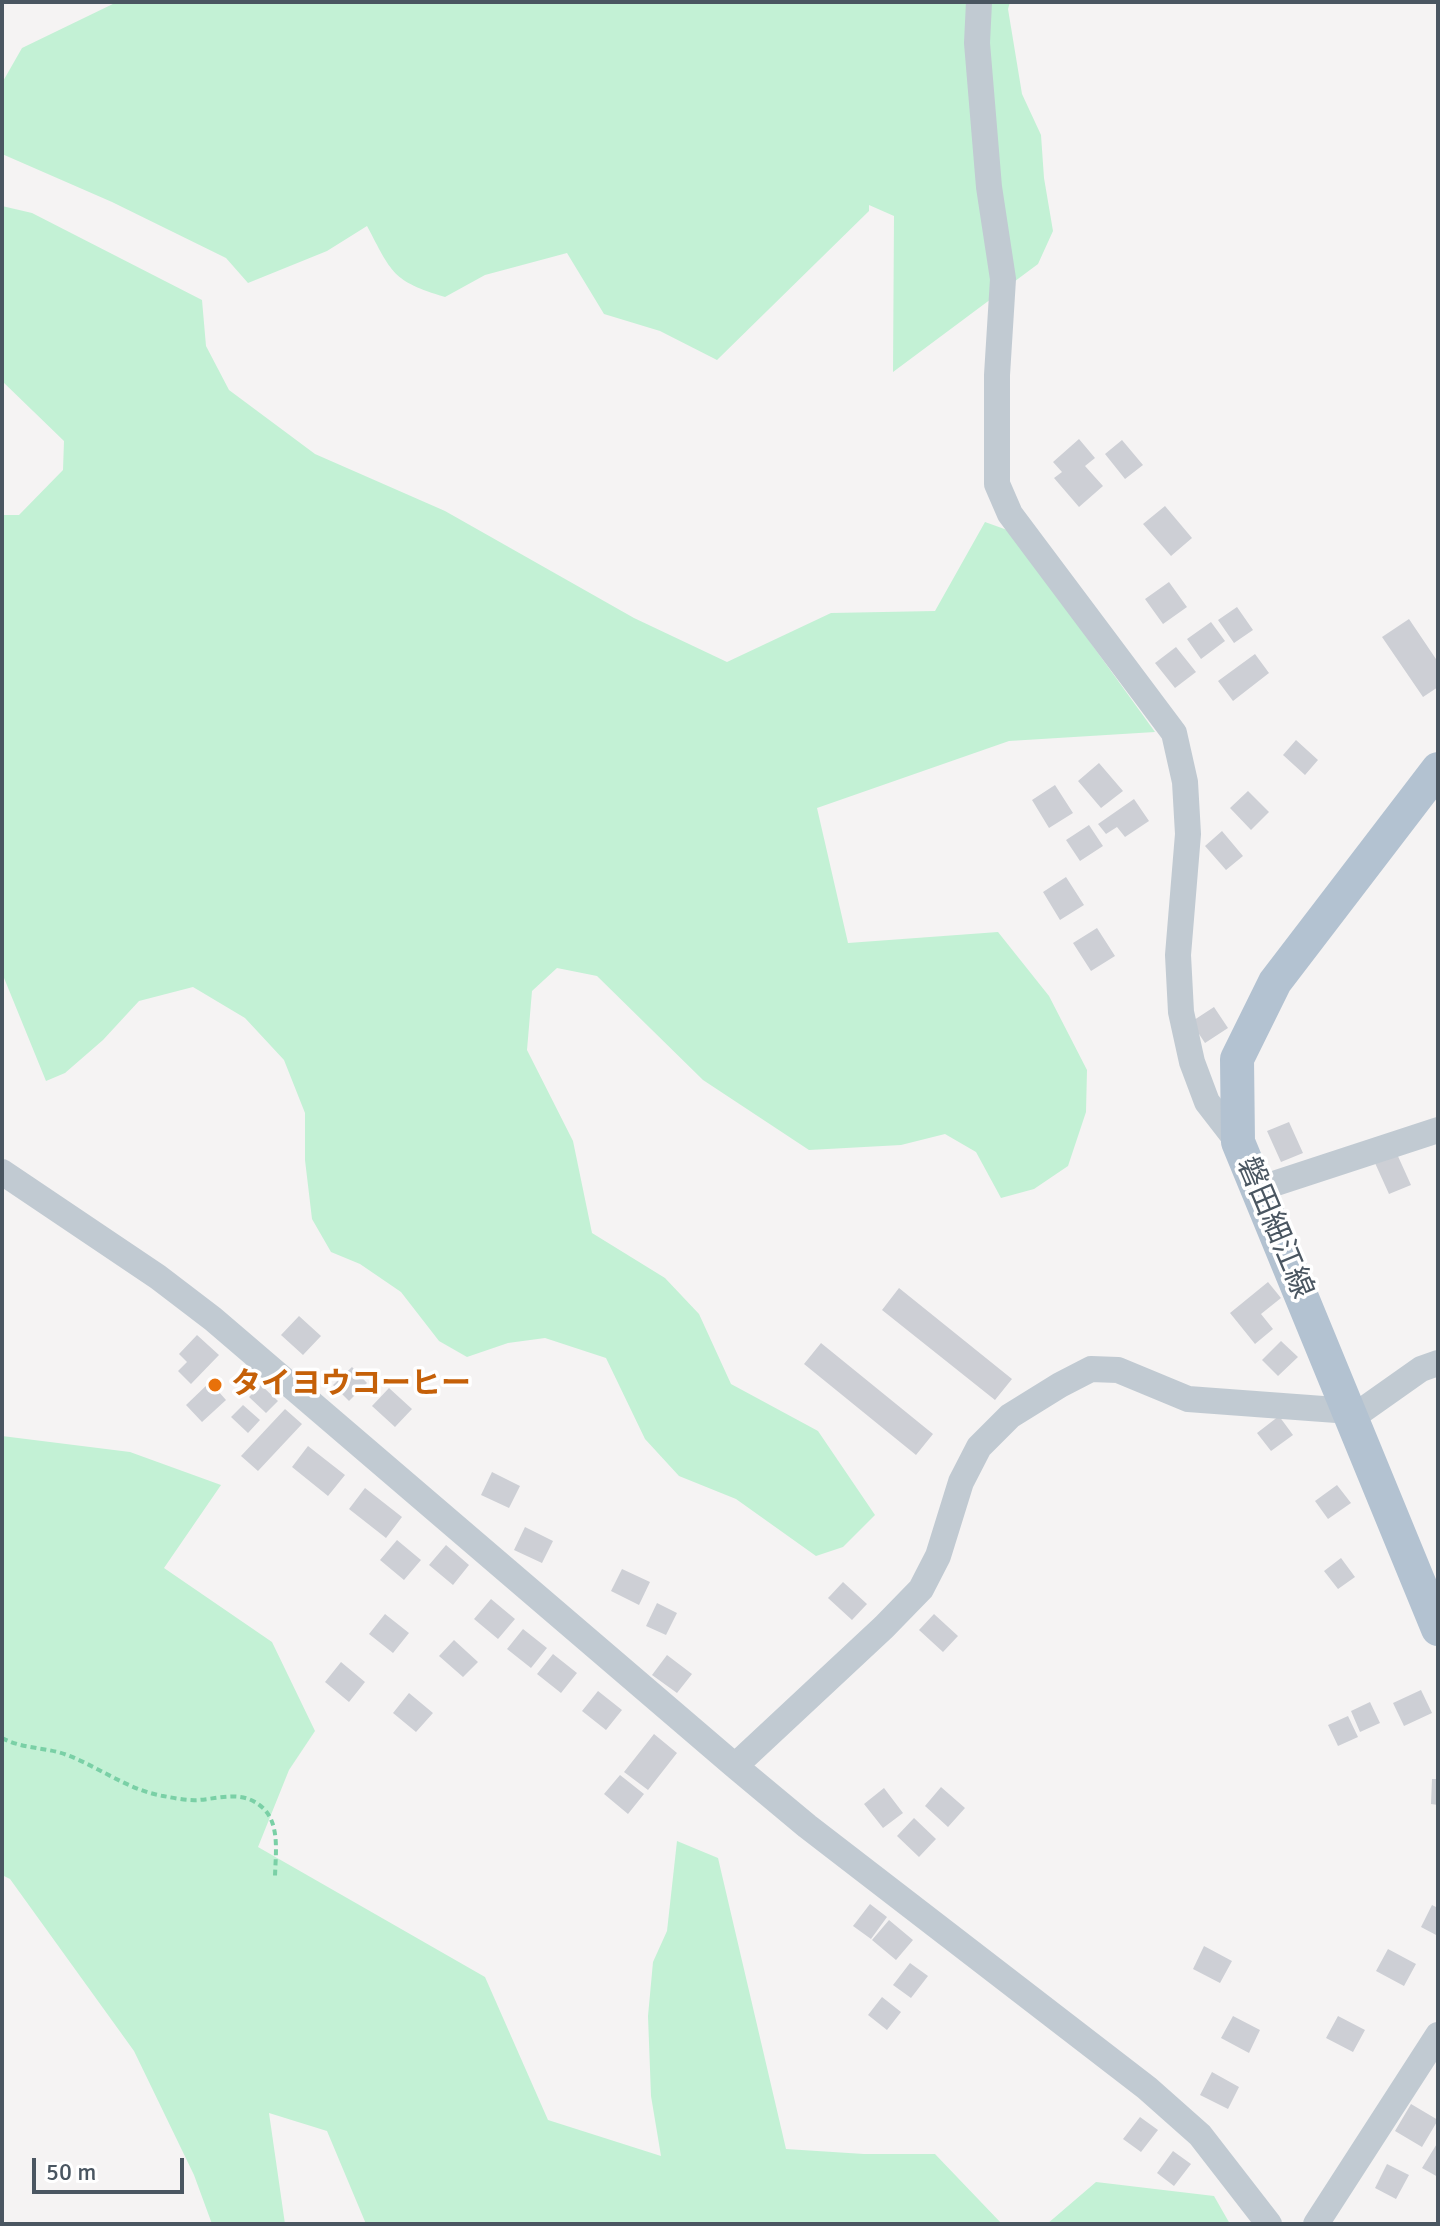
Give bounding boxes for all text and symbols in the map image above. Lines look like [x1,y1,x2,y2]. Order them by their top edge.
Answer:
street label: 磐田細江線 [1228,1152,1320,1304]
place label: タイヨウコーヒー [231,1367,471,1403]
marker: タイヨウコーヒー [206,1376,224,1394]
scale bar [36,2142,188,2192]
text: 50 m [46,2157,96,2187]

